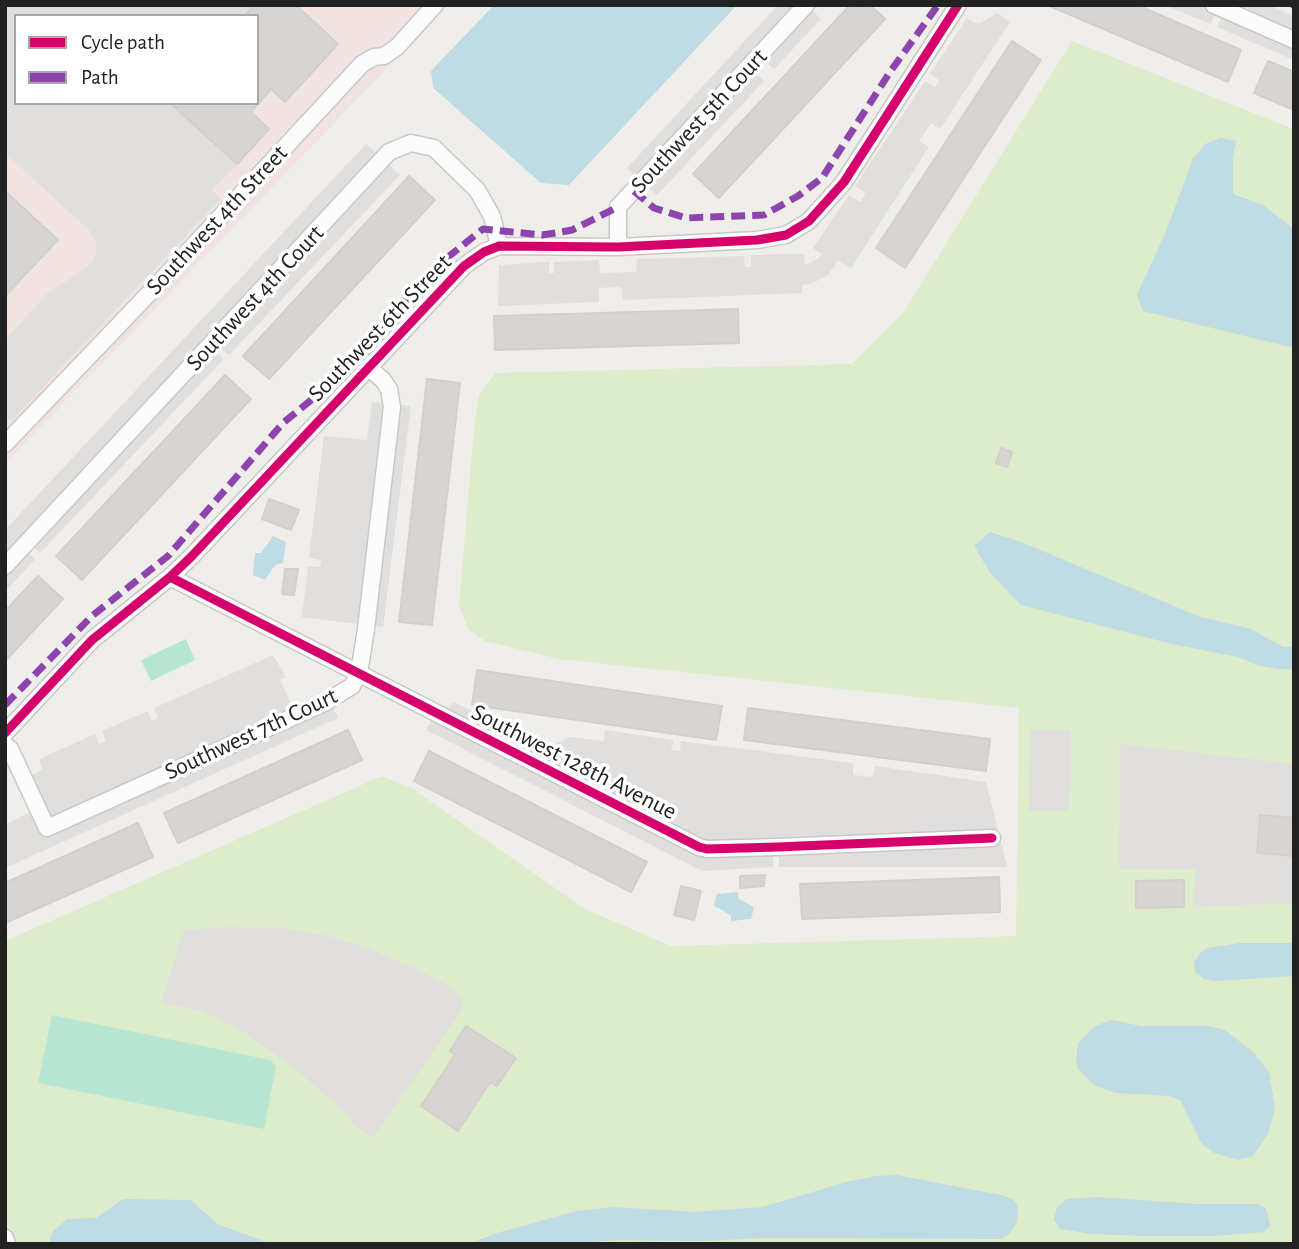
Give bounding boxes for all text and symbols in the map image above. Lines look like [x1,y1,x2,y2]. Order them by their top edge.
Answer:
legend [14,14,259,105]
text: Cycle path [81,32,165,53]
street label: Southwest 5th Court [625,43,773,199]
text: Path [81,67,119,88]
street label: Southwest 4th Street [140,139,294,301]
street label: Southwest 4th Court [180,219,330,377]
street label: Southwest 6th Street [302,248,458,408]
street label: Southwest 7th Court [160,681,342,787]
street label: Southwest 128th Avenue [467,698,681,826]

